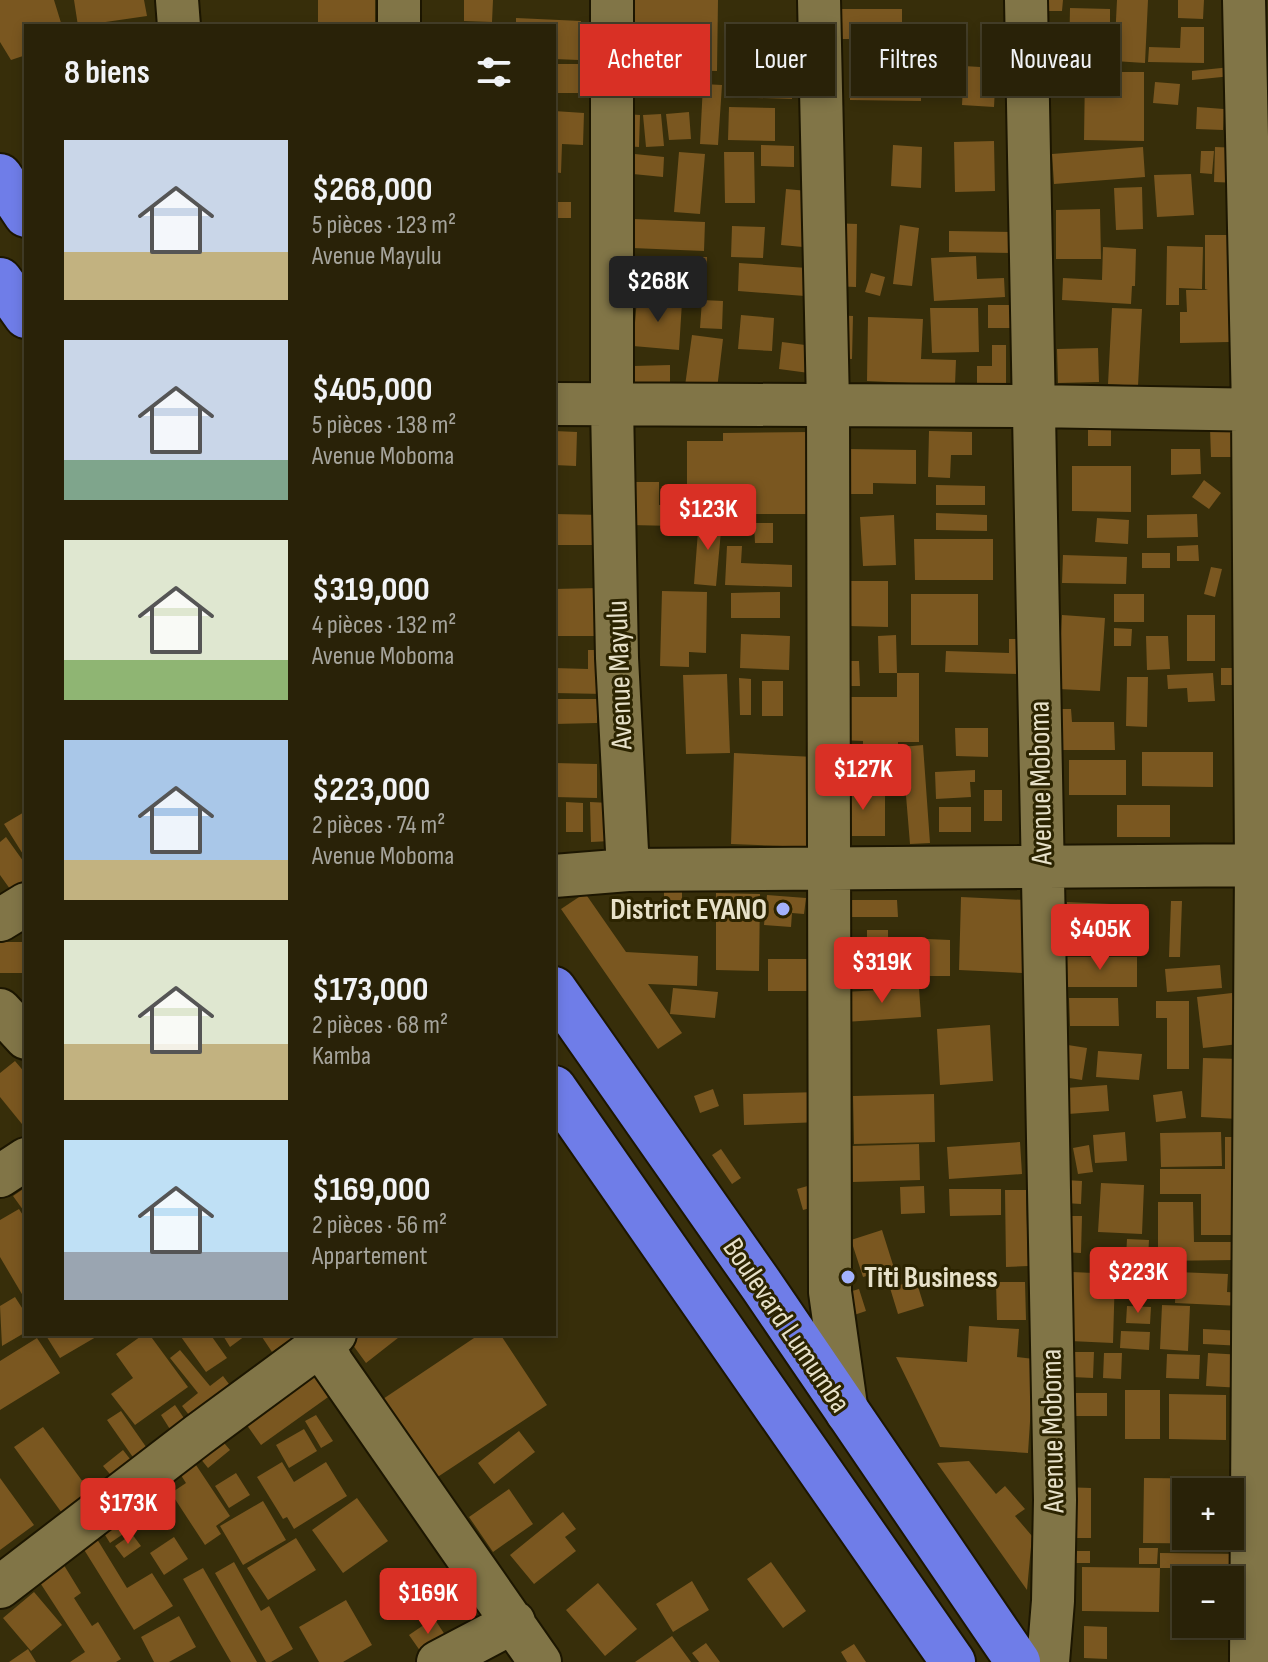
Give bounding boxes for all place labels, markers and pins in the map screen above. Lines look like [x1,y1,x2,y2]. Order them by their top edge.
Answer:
pin: $268K [602,256,714,324]
pin: $123K [652,484,764,552]
pin: $127K [807,744,919,812]
place label: District EYANO [610,892,767,928]
marker: District EYANO [774,900,792,918]
pin: $405K [1044,904,1156,972]
pin: $319K [826,937,938,1005]
pin: $223K [1082,1247,1194,1315]
place label: Titi Business [864,1260,998,1296]
marker: Titi Business [839,1268,857,1286]
pin: $173K [72,1478,184,1546]
pin: $169K [372,1568,484,1636]

